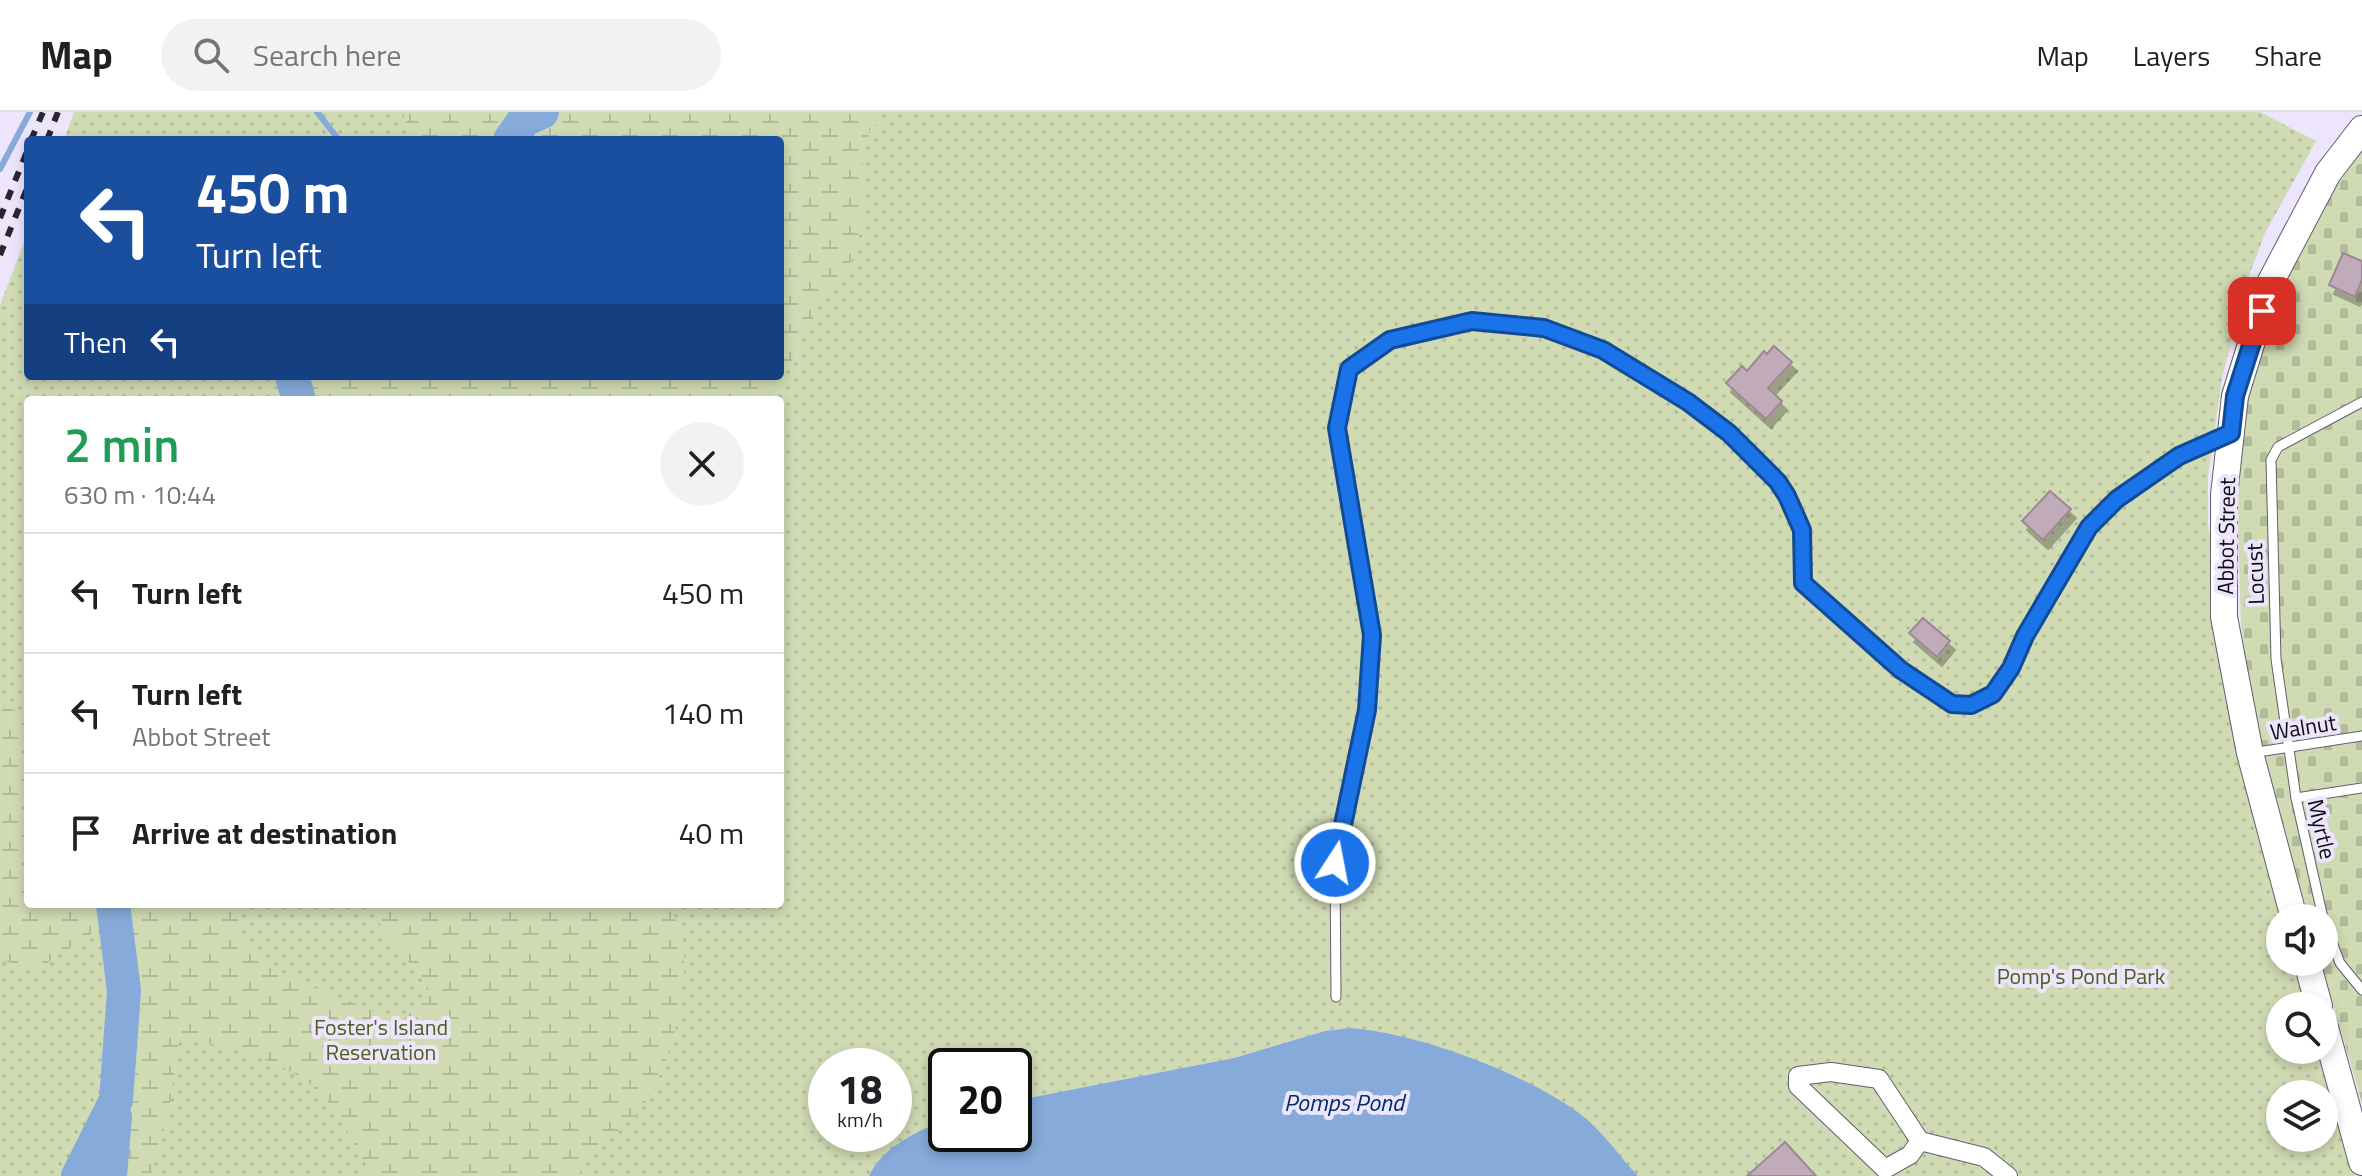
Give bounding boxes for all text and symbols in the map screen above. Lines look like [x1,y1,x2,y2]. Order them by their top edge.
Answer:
search box [161,19,721,91]
text: Map [40,26,113,84]
text: Search here [253,32,402,78]
icon: search [189,33,233,77]
text: Map [2036,34,2089,77]
text: Layers [2133,34,2210,77]
text: Share [2254,34,2322,77]
text: 450 m [196,150,349,235]
icon: left [64,168,168,272]
text: Turn left [196,227,322,282]
pin [2228,277,2296,345]
icon: arrive [2240,289,2284,333]
text: Then [64,319,127,365]
icon: left [143,320,187,364]
text: 2 min [64,408,179,481]
button: close [660,422,744,506]
text: 630 m · 10:44 [64,475,216,514]
street label: Abbot Street [2208,477,2244,595]
street label: Locust [2237,543,2273,605]
text: Turn left [132,570,242,616]
text: 450 m [662,570,744,616]
icon: left [64,571,108,615]
text: Turn left [132,671,242,717]
text: 140 m [662,690,744,736]
icon: left [64,691,108,735]
street label: Walnut [2268,705,2339,749]
text: Abbot Street [132,717,270,756]
street label: Myrtle [2299,796,2345,862]
text: Arrive at destination [132,810,397,856]
text: 40 m [679,810,744,856]
icon: arrive [64,811,108,855]
position arrow [1293,821,1377,905]
map controls [2266,904,2338,1152]
button: sound [2266,904,2338,976]
park label: Pomp's Pond Park [1997,959,2166,993]
button: search [2266,992,2338,1064]
park label: Foster's Island Reservation [314,1010,448,1069]
speed limit sign: 20 [928,1048,1032,1152]
text: 18 [838,1059,882,1120]
button: layers [2266,1080,2338,1152]
water label: Pomps Pond [1284,1084,1407,1120]
text: km/h [837,1104,883,1135]

